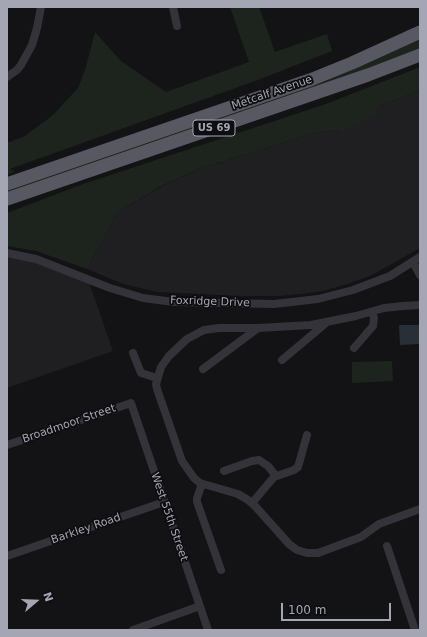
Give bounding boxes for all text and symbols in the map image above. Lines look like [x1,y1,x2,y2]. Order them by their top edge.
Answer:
street label: Metcalf Avenue [230,73,314,113]
road number: US 69 [193,120,235,136]
street label: Foxridge Drive [170,294,250,310]
street label: Broadmoor Street [21,402,117,446]
street label: West 55th Street [148,471,190,563]
street label: Barkley Road [50,511,122,547]
north arrow [16,581,56,621]
text: N [40,590,55,603]
scale bar [283,595,393,621]
text: 100 m [288,603,326,617]

